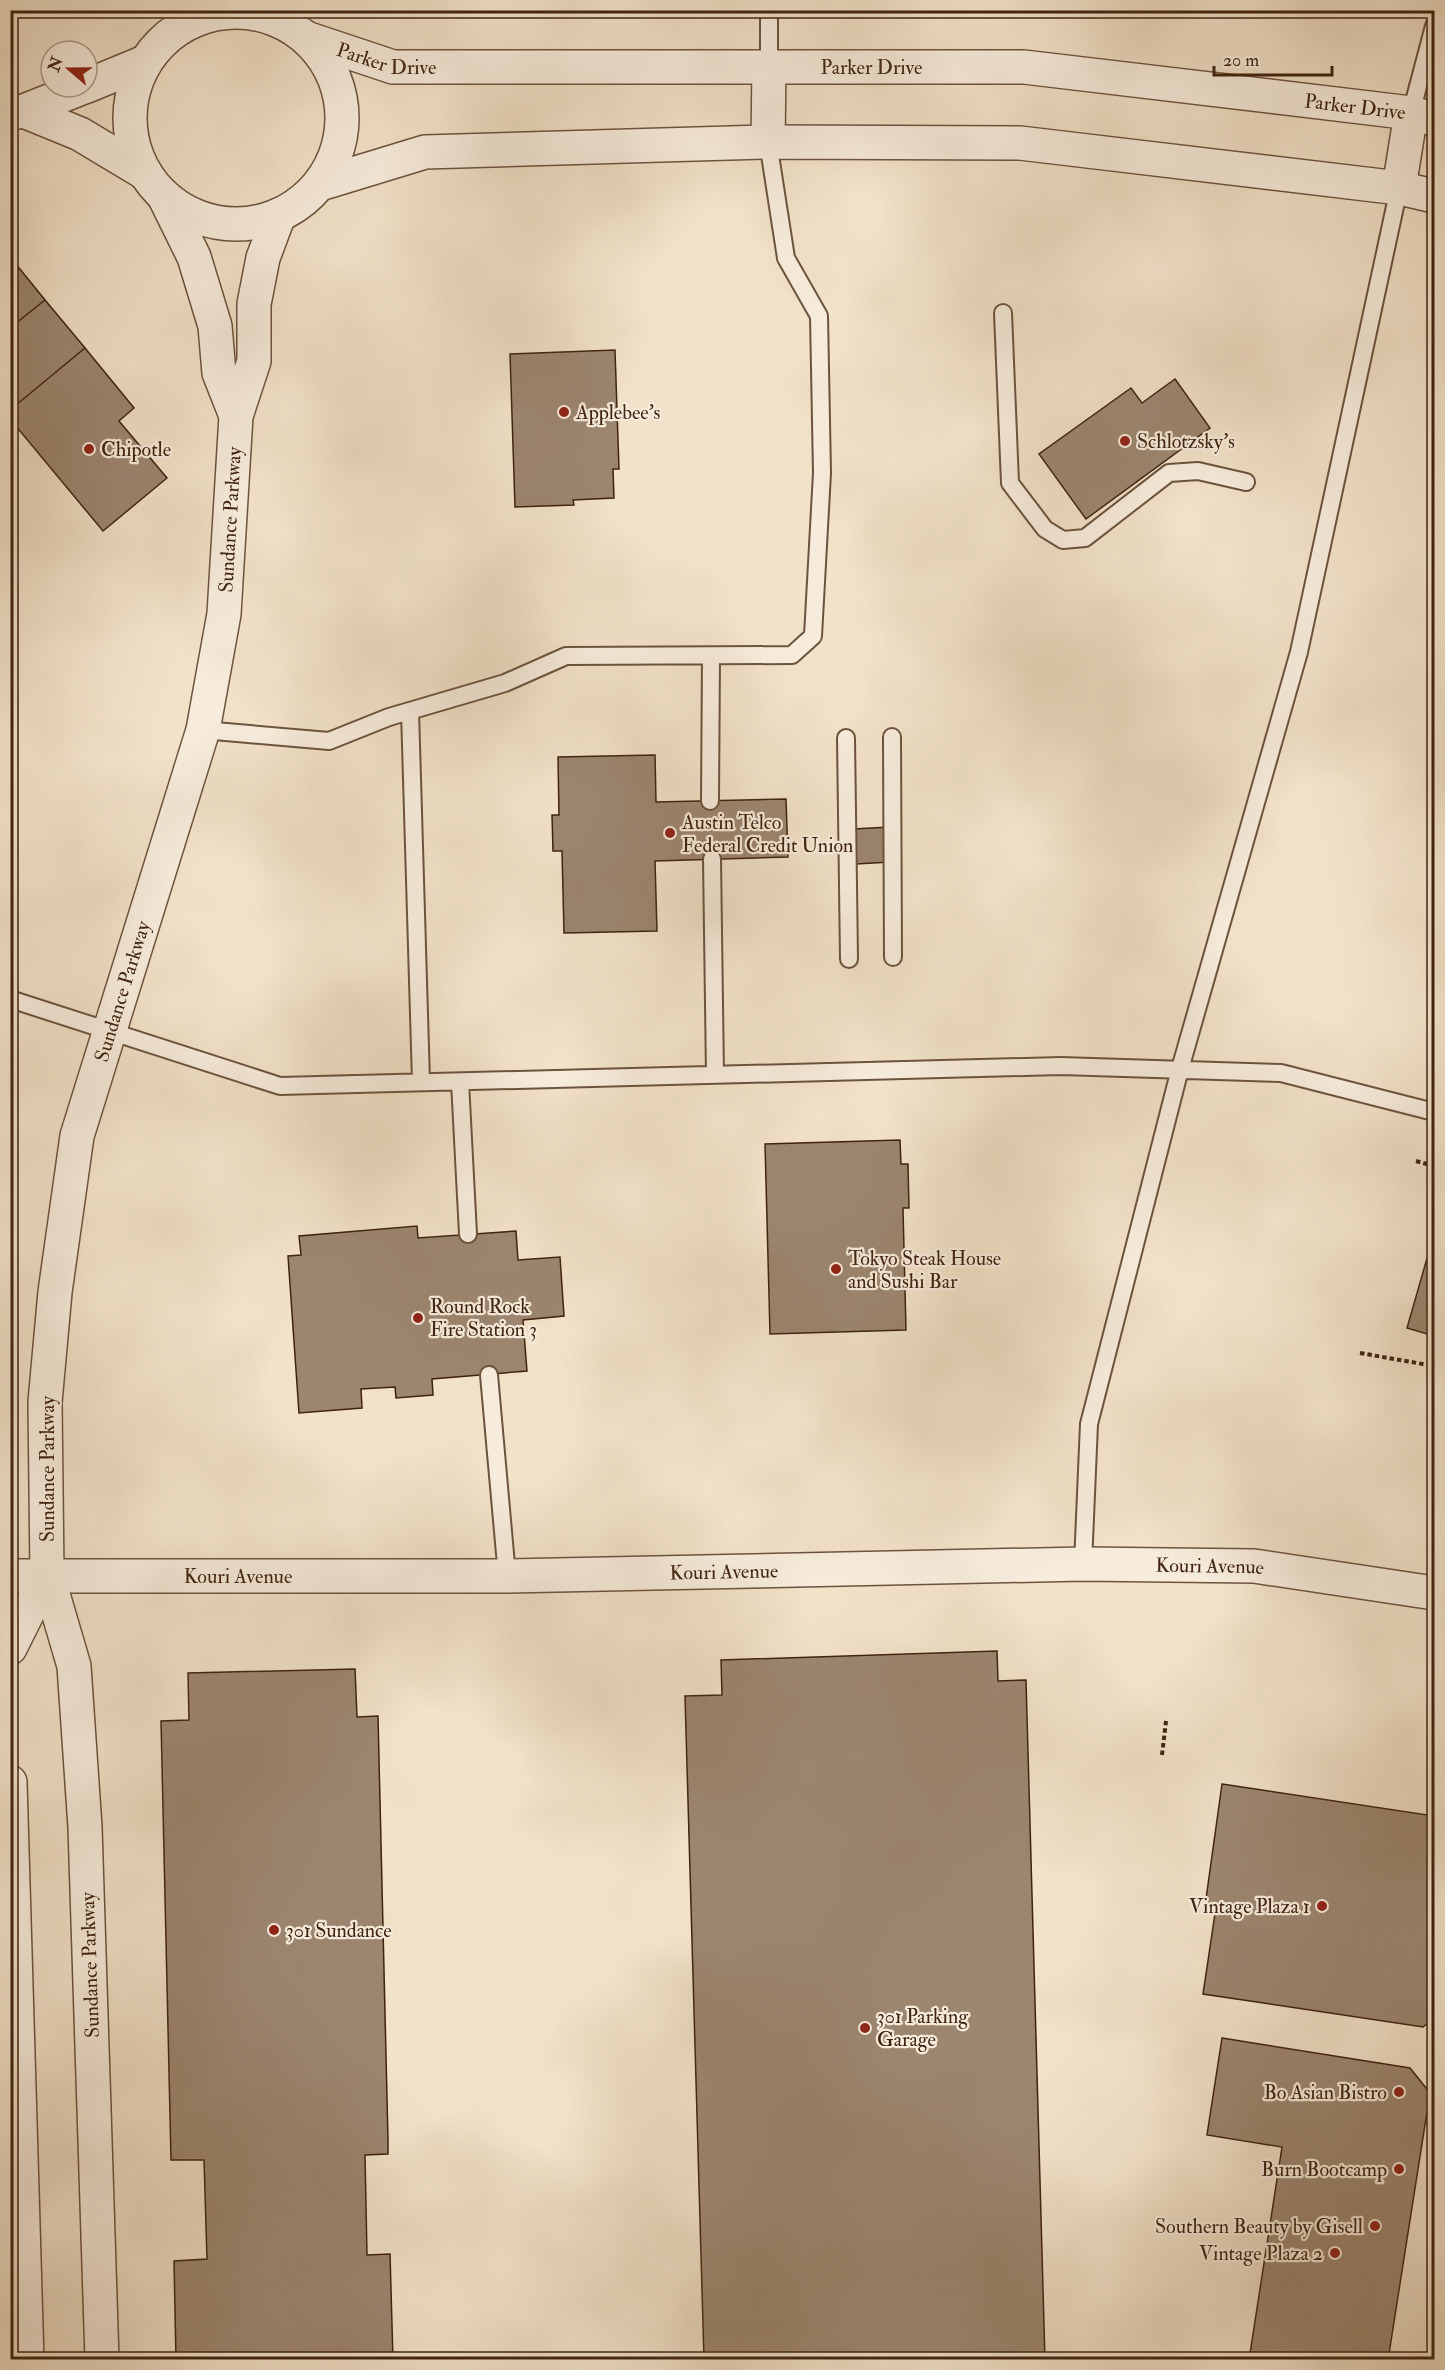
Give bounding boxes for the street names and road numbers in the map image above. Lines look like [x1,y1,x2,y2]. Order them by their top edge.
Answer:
street label: Parker Drive [334,37,436,80]
street label: Parker Drive [820,55,922,80]
street label: Parker Drive [1303,88,1407,125]
street label: Sundance Parkway [213,445,247,593]
street label: Sundance Parkway [88,917,156,1065]
street label: Sundance Parkway [35,1395,60,1542]
street label: Kouri Avenue [1155,1552,1266,1580]
street label: Kouri Avenue [669,1558,778,1585]
street label: Kouri Avenue [184,1564,292,1589]
street label: Sundance Parkway [75,1890,105,2038]

